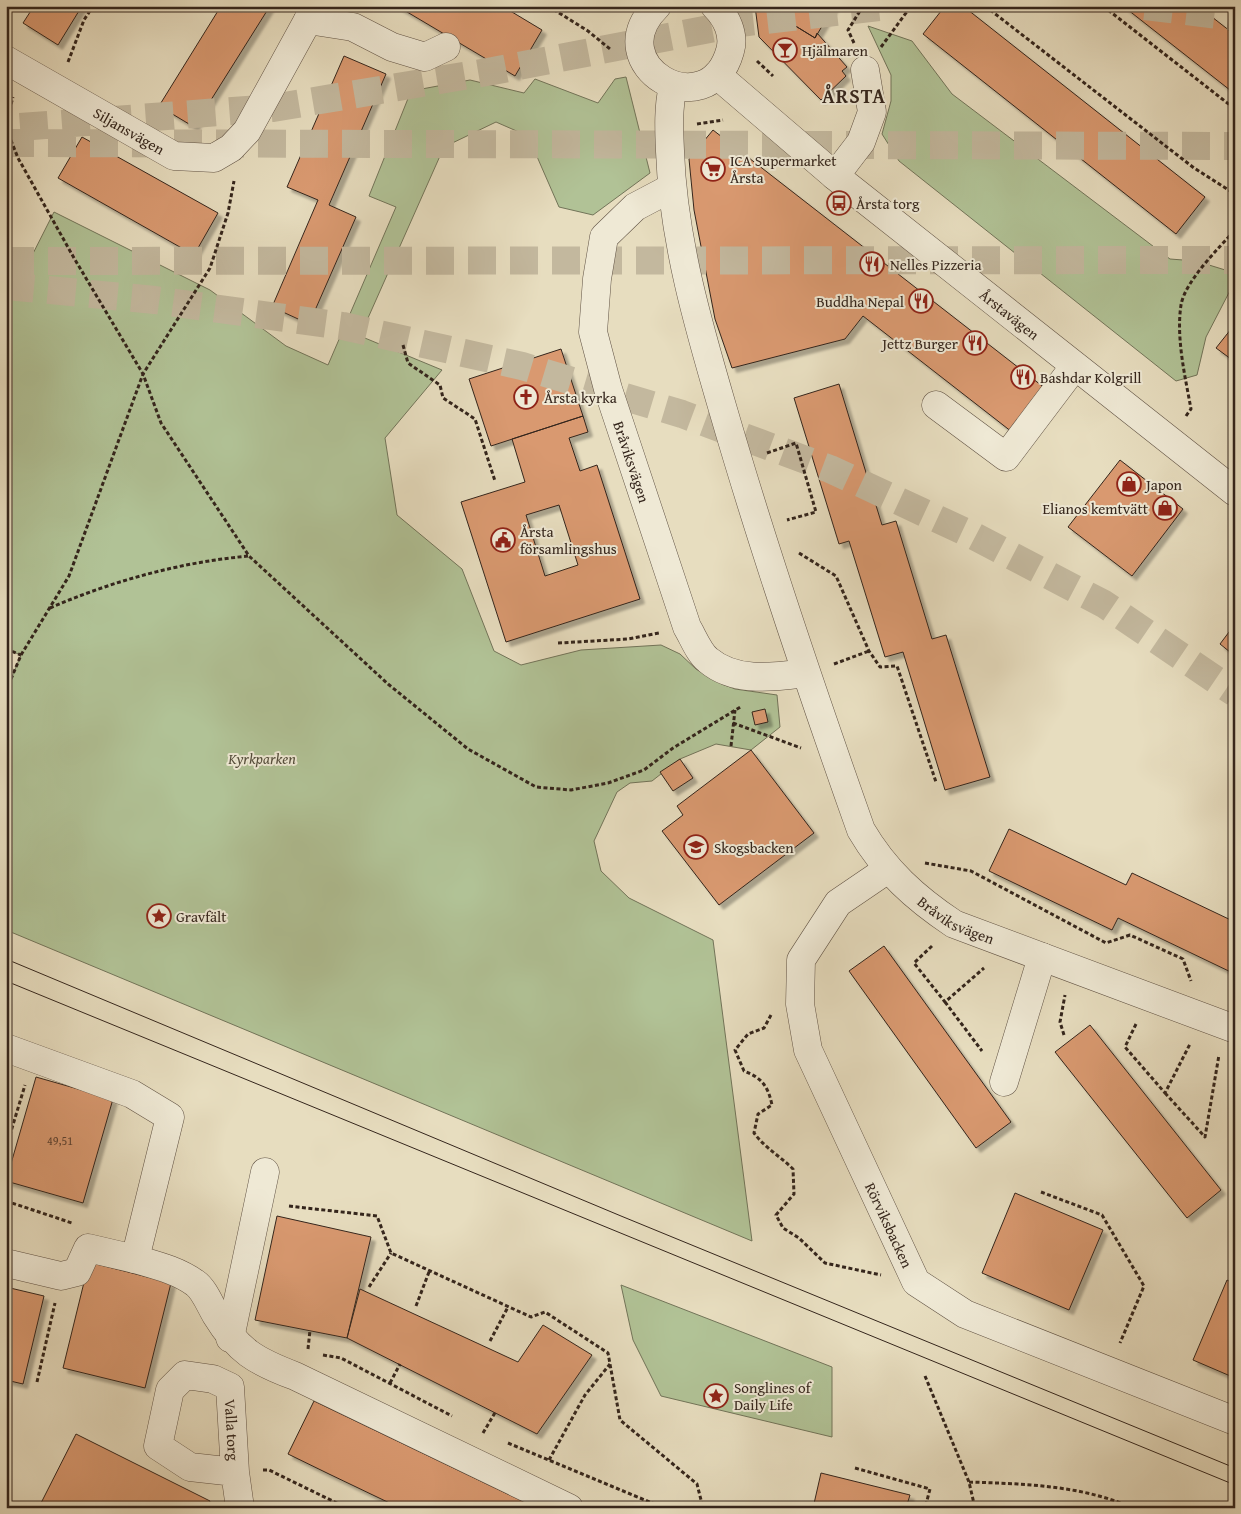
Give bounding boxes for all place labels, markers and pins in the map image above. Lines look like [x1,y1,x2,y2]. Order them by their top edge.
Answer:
bar icon: Hjälmaren [772,37,798,63]
place label: Hjälmaren [802,40,869,61]
place label: ICA Supermarket Årsta [730,150,837,188]
supermarket icon: ICA Supermarket Årsta [700,156,726,182]
bus stop icon: Årsta torg [826,190,852,216]
place label: Årsta torg [856,193,920,214]
restaurant icon: Nelles Pizzeria [859,251,885,277]
place label: Nelles Pizzeria [890,254,982,275]
restaurant icon: Buddha Nepal [908,288,934,314]
place label: Buddha Nepal [816,291,904,312]
restaurant icon: Jettz Burger [962,330,988,356]
place label: Jettz Burger [880,333,958,354]
restaurant icon: Bashdar Kolgrill [1010,364,1036,390]
place label: Bashdar Kolgrill [1040,367,1142,388]
church icon: Årsta kyrka [513,384,539,410]
place label: Årsta kyrka [544,387,617,408]
shop icon: Japon [1116,471,1142,497]
place label: Japon [1144,474,1183,495]
shop icon: Elianos kemtvätt [1152,495,1178,521]
place label: Elianos kemtvätt [1043,498,1149,519]
place label: Årsta församlingshus [520,521,617,559]
public building icon: Årsta församlingshus [490,527,516,553]
school or university icon: Skogsbacken [683,834,709,860]
place label: Skogsbacken [714,837,794,858]
place icon: Gravfält [146,903,172,929]
place label: Gravfält [176,906,227,927]
place label: Songlines of Daily Life [734,1377,813,1415]
place icon: Songlines of Daily Life [703,1383,729,1409]

